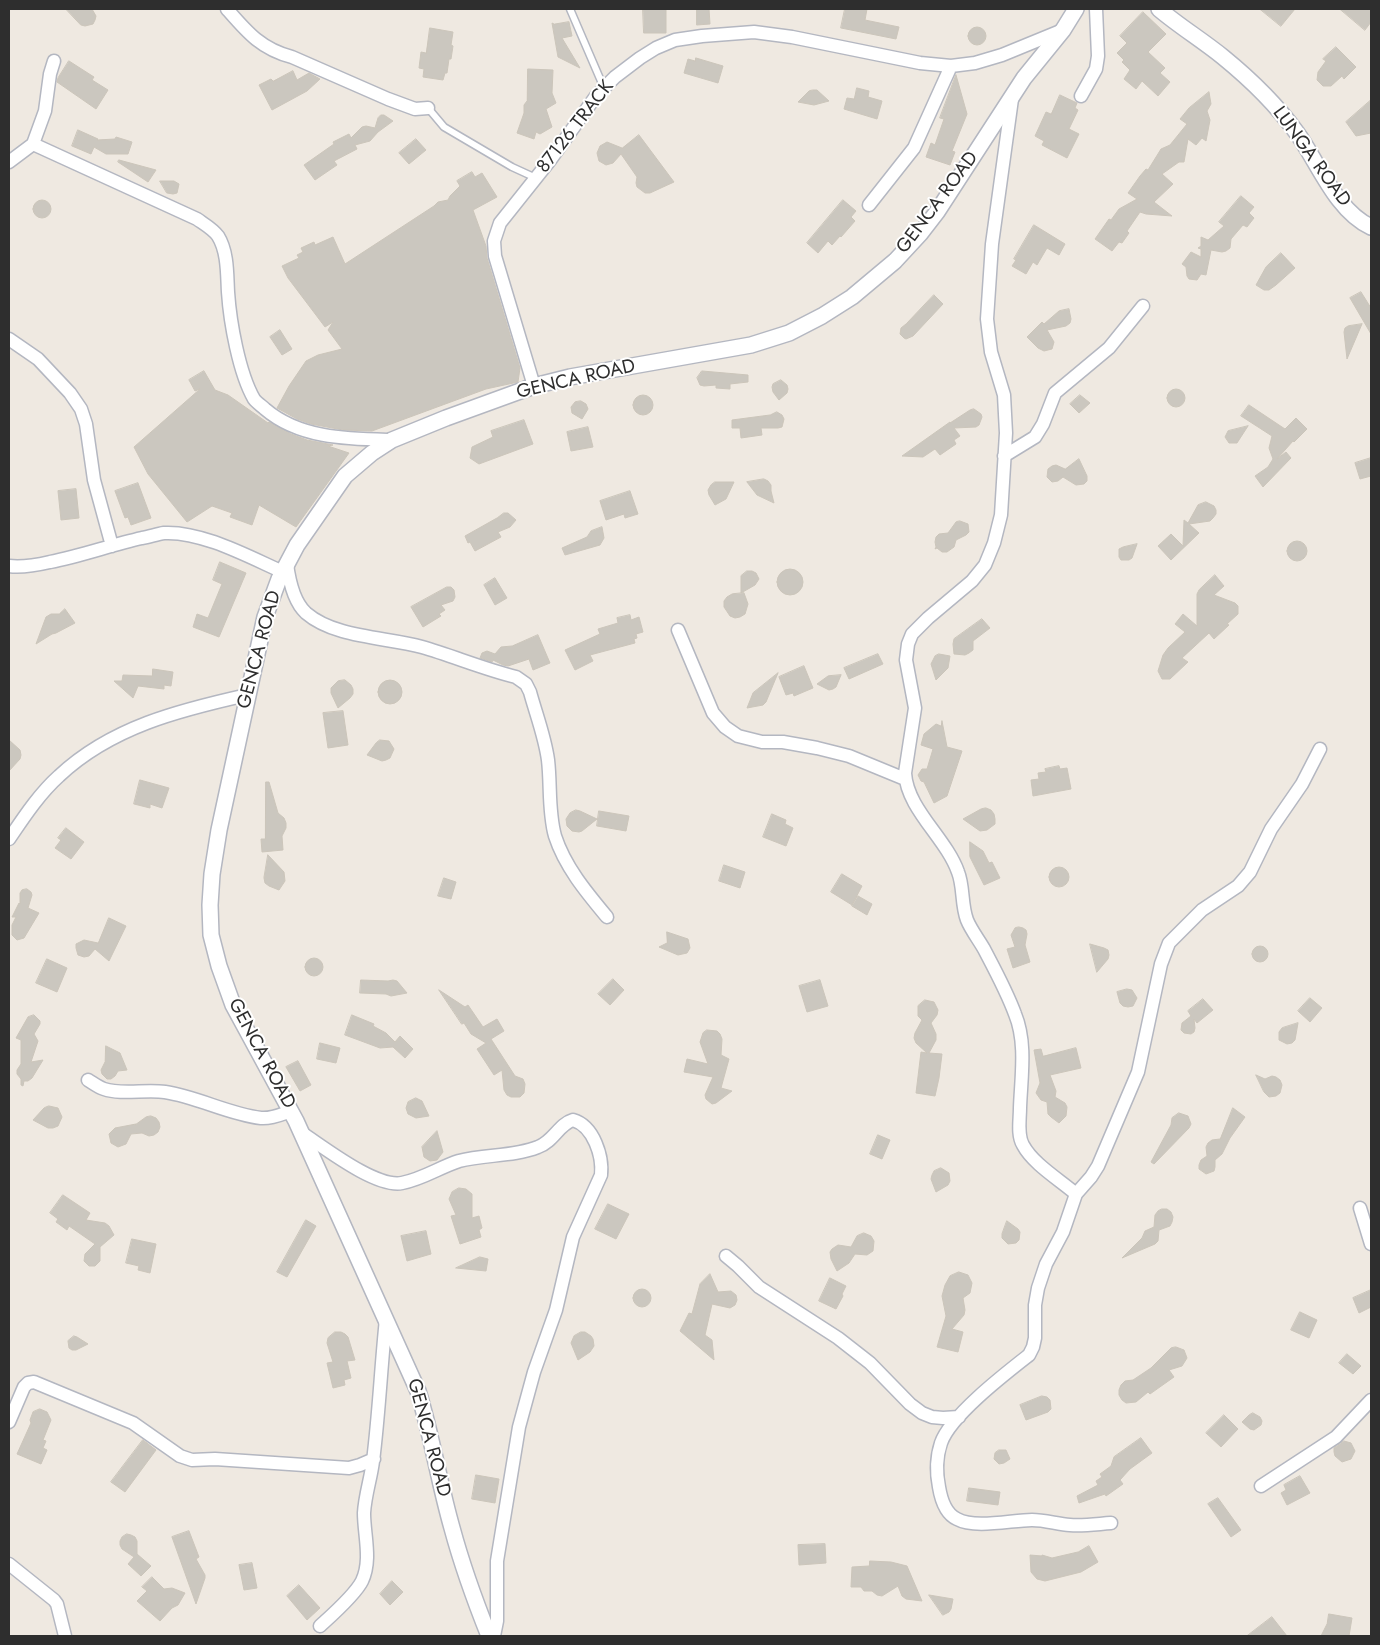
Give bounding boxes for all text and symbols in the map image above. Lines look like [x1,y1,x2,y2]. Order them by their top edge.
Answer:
street label: 87126 TRACK [533,76,619,178]
street label: LUNGA ROAD [1267,103,1355,211]
street label: GENCA ROAD [892,148,984,258]
street label: GENCA ROAD [514,355,638,405]
street label: GENCA ROAD [233,588,287,712]
street label: GENCA ROAD [222,995,300,1113]
street label: GENCA ROAD [401,1376,455,1500]

